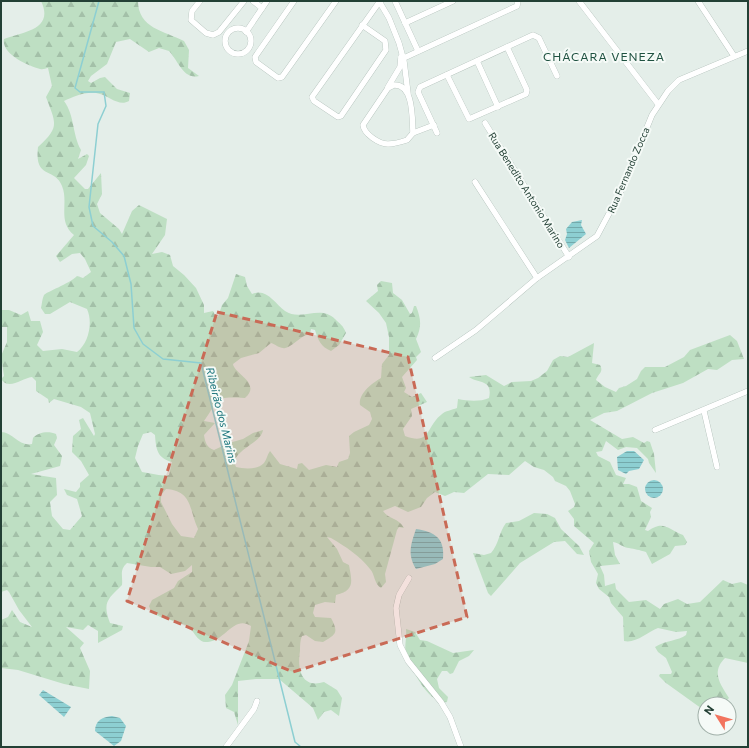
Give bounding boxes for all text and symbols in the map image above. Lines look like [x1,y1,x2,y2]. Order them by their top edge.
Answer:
district label: CHÁCARA VENEZA [543,49,665,63]
street label: Rua Fernando Zocca [604,125,652,215]
street label: Rua Benedito Antonio Marino [486,130,568,250]
water label: Ribeirão dos Marins [204,366,240,464]
north arrow [697,696,737,736]
text: N [701,702,716,717]

